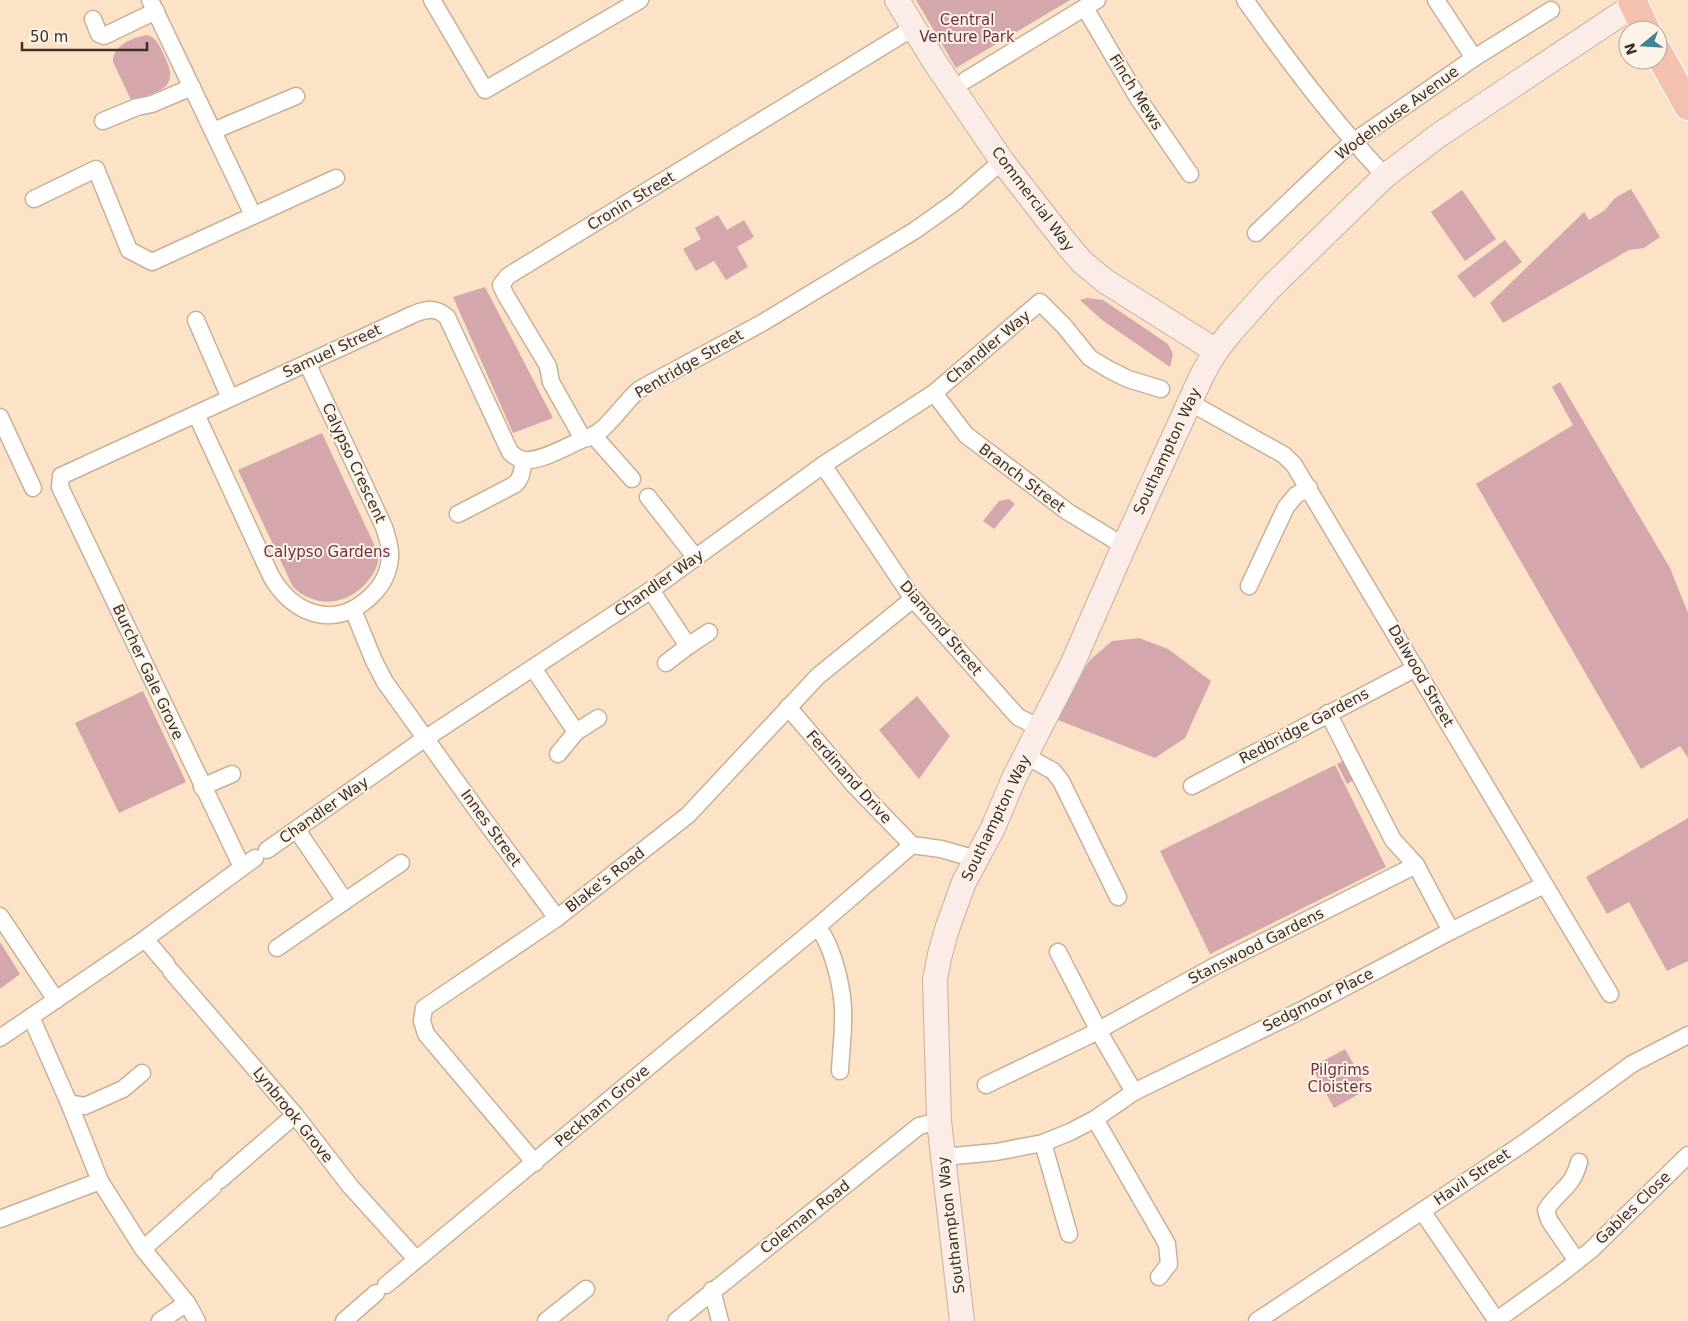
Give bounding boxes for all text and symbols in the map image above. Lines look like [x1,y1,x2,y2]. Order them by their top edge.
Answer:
park label: Central Venture Park [919,11,1015,46]
scale bar [22,20,148,52]
north arrow [1618,20,1668,70]
text: 50 m [30,28,68,46]
text: N [1621,41,1640,57]
street label: Finch Mews [1106,51,1167,133]
street label: Wodehouse Avenue [1332,62,1462,164]
street label: Commercial Way [988,143,1078,255]
street label: Cronin Street [584,168,678,234]
street label: Chandler Way [942,306,1034,387]
street label: Samuel Street [280,320,384,382]
street label: Pentridge Street [632,326,746,402]
street label: Southampton Way [1130,384,1204,517]
street label: Calypso Crescent [318,400,390,526]
street label: Branch Street [975,440,1069,516]
park label: Calypso Gardens [264,543,391,561]
street label: Chandler Way [611,546,707,620]
street label: Diamond Street [896,577,986,679]
street label: Burcher Gale Grove [109,601,187,743]
street label: Dalwood Street [1384,622,1458,731]
street label: Redbridge Gardens [1236,684,1372,768]
street label: Ferdinand Drive [802,727,896,827]
street label: Southampton Way [958,752,1034,884]
street label: Chandler Way [276,773,372,847]
street label: Innes Street [457,786,525,870]
street label: Blake's Road [562,844,648,916]
street label: Stanswood Gardens [1185,904,1327,988]
street label: Sedgmoor Place [1260,964,1376,1036]
street label: Peckham Grove [551,1061,653,1151]
park label: Pilgrims Cloisters [1308,1061,1373,1096]
street label: Lynbrook Grove [249,1064,337,1166]
street label: Havil Street [1430,1145,1514,1209]
street label: Southampton Way [934,1155,968,1295]
street label: Gables Close [1592,1168,1674,1248]
street label: Coleman Road [757,1176,853,1258]

